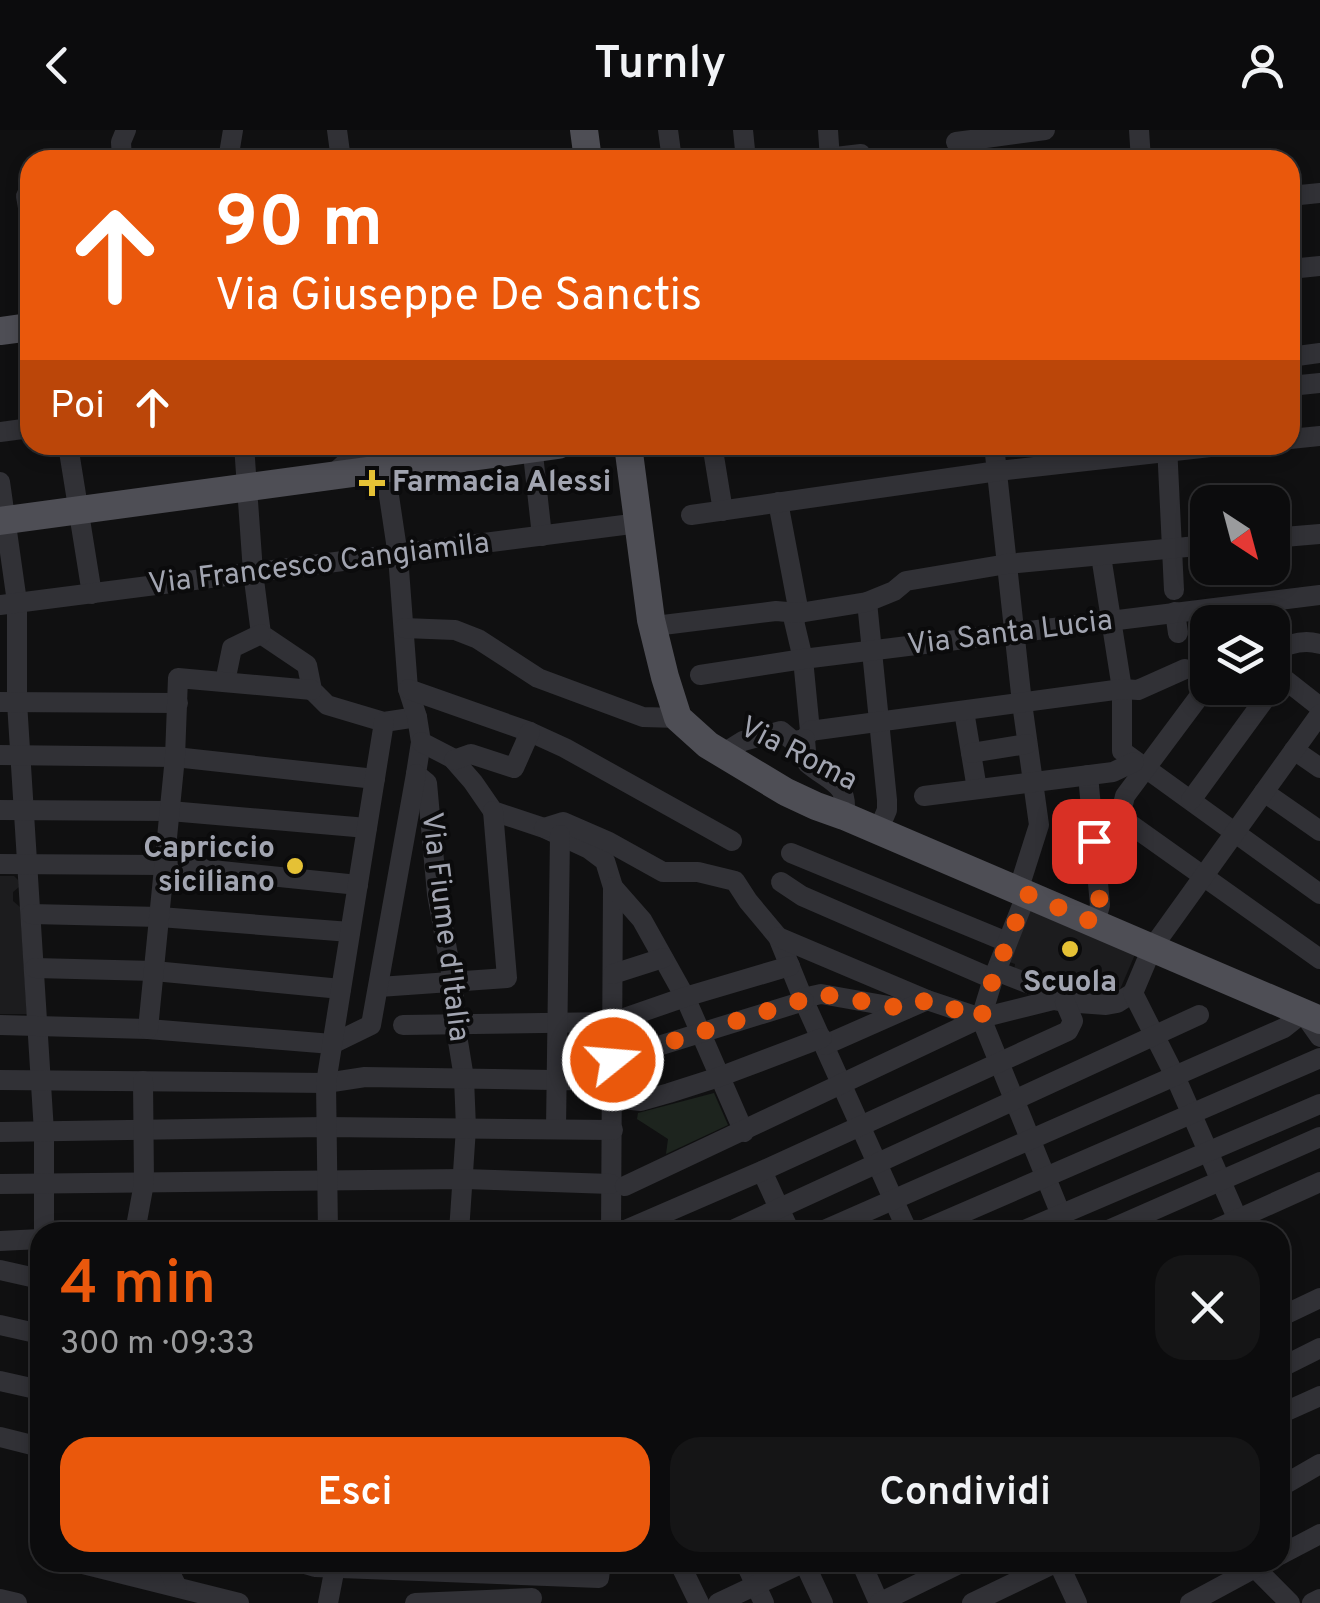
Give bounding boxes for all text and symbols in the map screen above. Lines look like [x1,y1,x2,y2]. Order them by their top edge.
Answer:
text: Turnly [594,37,726,94]
icon: back [30,38,85,93]
icon: person [1235,38,1290,93]
text: 90 m [215,182,383,271]
icon: ahead [50,190,180,320]
text: Via Giuseppe De Sanctis [215,269,702,326]
icon: ahead [125,380,180,435]
text: Poi [50,383,105,432]
place label: Farmacia Alessi [392,465,611,502]
marker: Farmacia Alessi [361,472,383,494]
north arrow [1190,485,1290,585]
map controls [1190,485,1290,705]
street label: Via Francesco Cangiamila [146,526,492,604]
street label: Via Santa Lucia [905,603,1115,665]
button: layers [1190,605,1290,705]
street label: Via Roma [733,710,863,800]
pin [1052,799,1137,884]
street label: Via Fiume d'Italia [412,810,476,1044]
icon: arrive [1067,814,1122,869]
place label: Capriccio siciliano [143,831,275,902]
marker: Capriccio siciliano [284,855,306,877]
marker: Scuola [1059,938,1081,960]
place label: Scuola [1023,965,1117,1002]
position arrow [561,1008,665,1112]
text: 4 min [60,1249,216,1325]
button: close [1155,1255,1260,1360]
text: 300 m · 09:33 [60,1325,255,1365]
button: Esci [60,1437,650,1552]
button: Condividi [670,1437,1260,1552]

